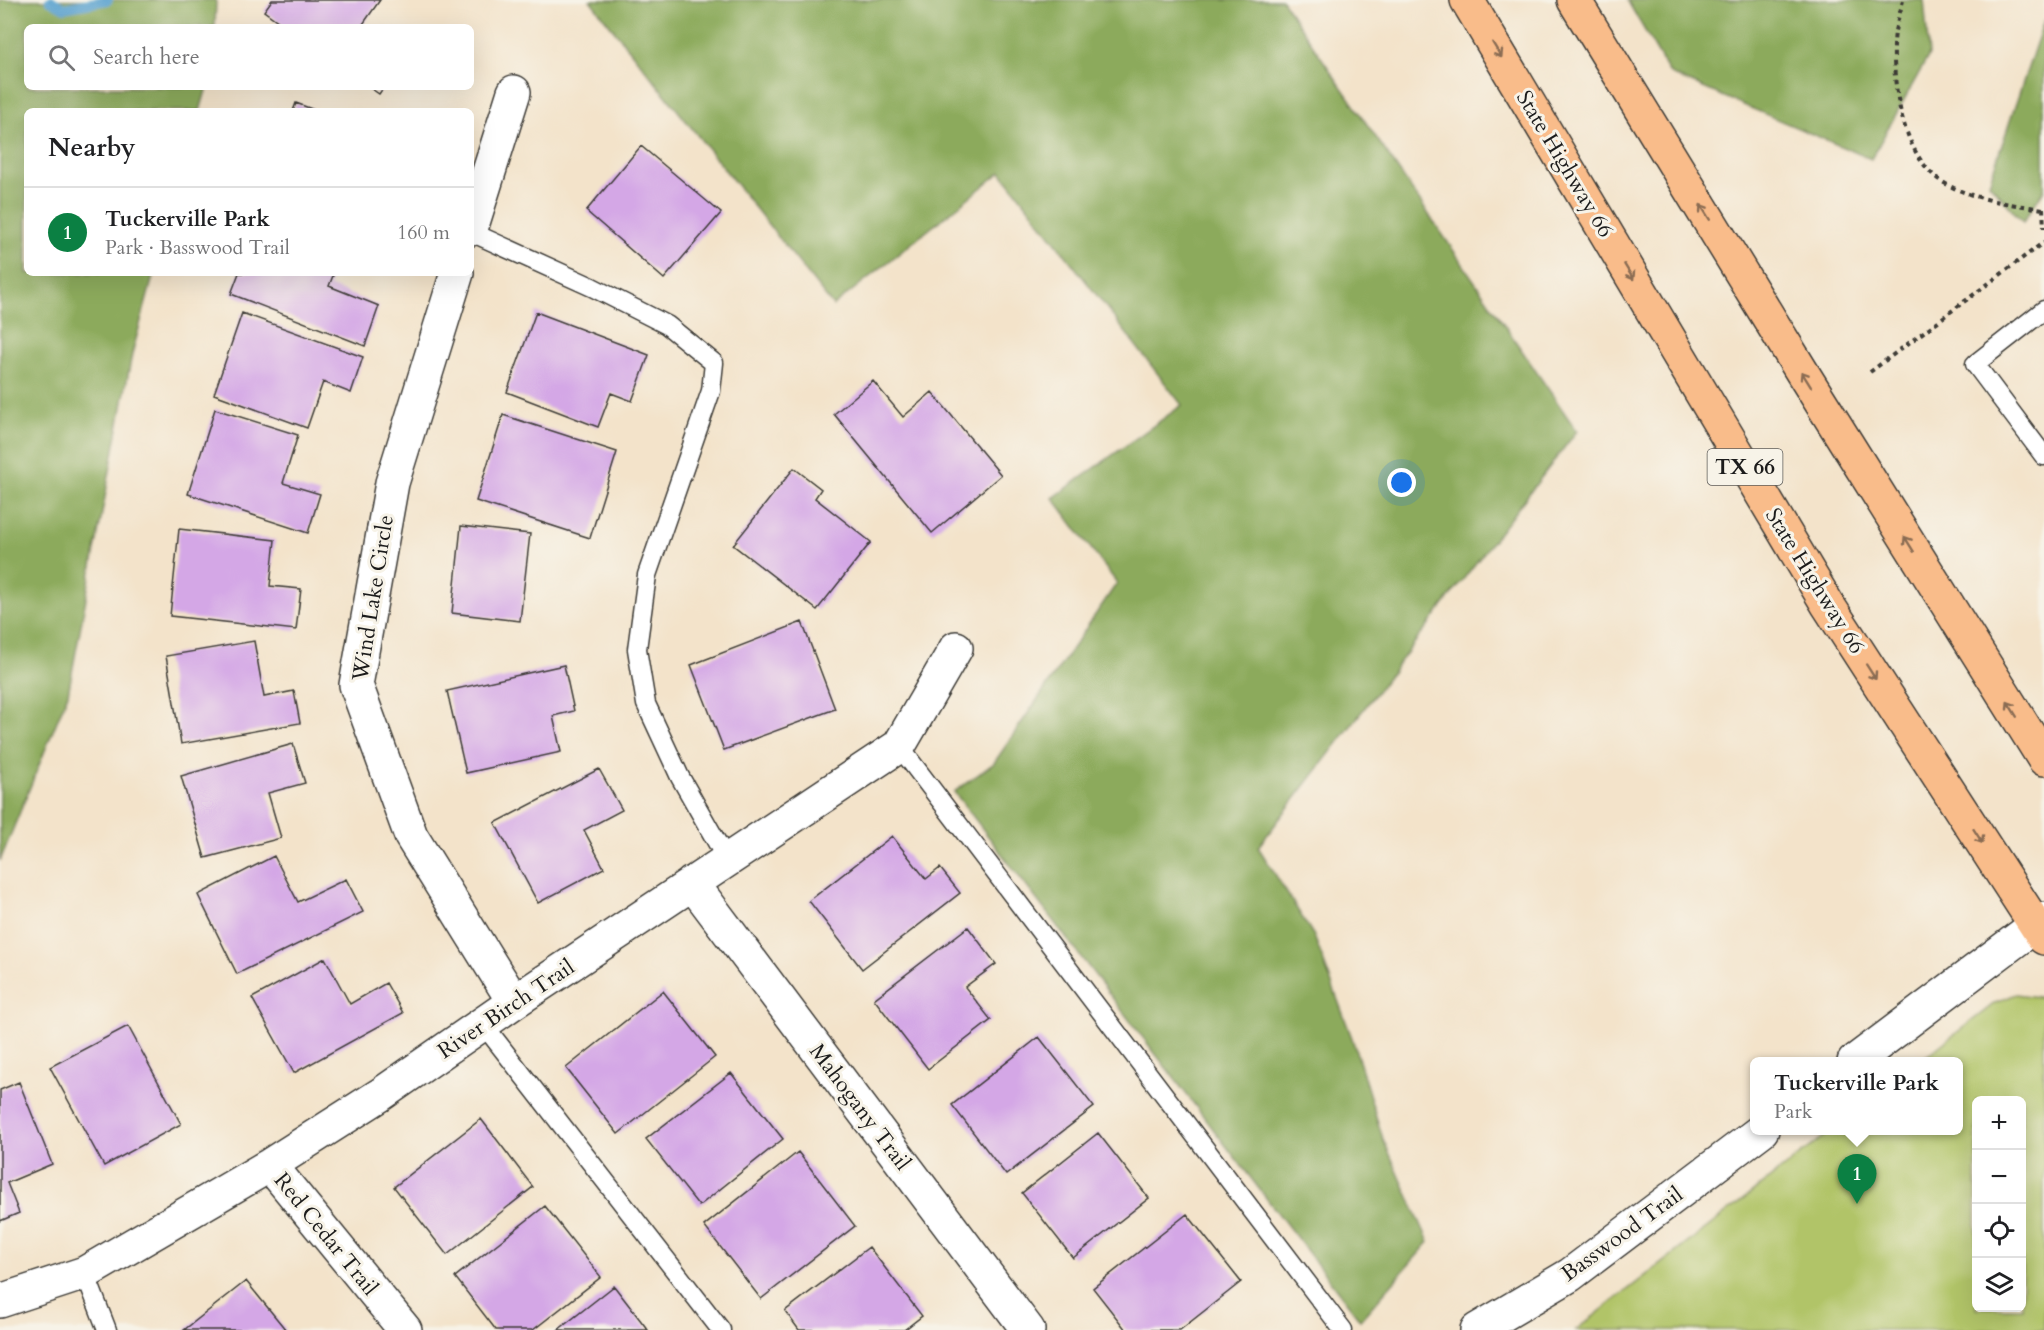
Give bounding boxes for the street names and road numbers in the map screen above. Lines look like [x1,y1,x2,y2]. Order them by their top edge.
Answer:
street label: State Highway 66 [1509,85,1621,243]
road number: TX 66 [1708,449,1782,485]
street label: State Highway 66 [1758,502,1872,660]
street label: Wind Lake Circle [345,513,401,684]
street label: River Birch Trail [432,952,581,1066]
street label: Mahogany Trail [802,1037,918,1177]
street label: Red Cedar Trail [267,1166,385,1302]
street label: Basswood Trail [1555,1179,1689,1288]

